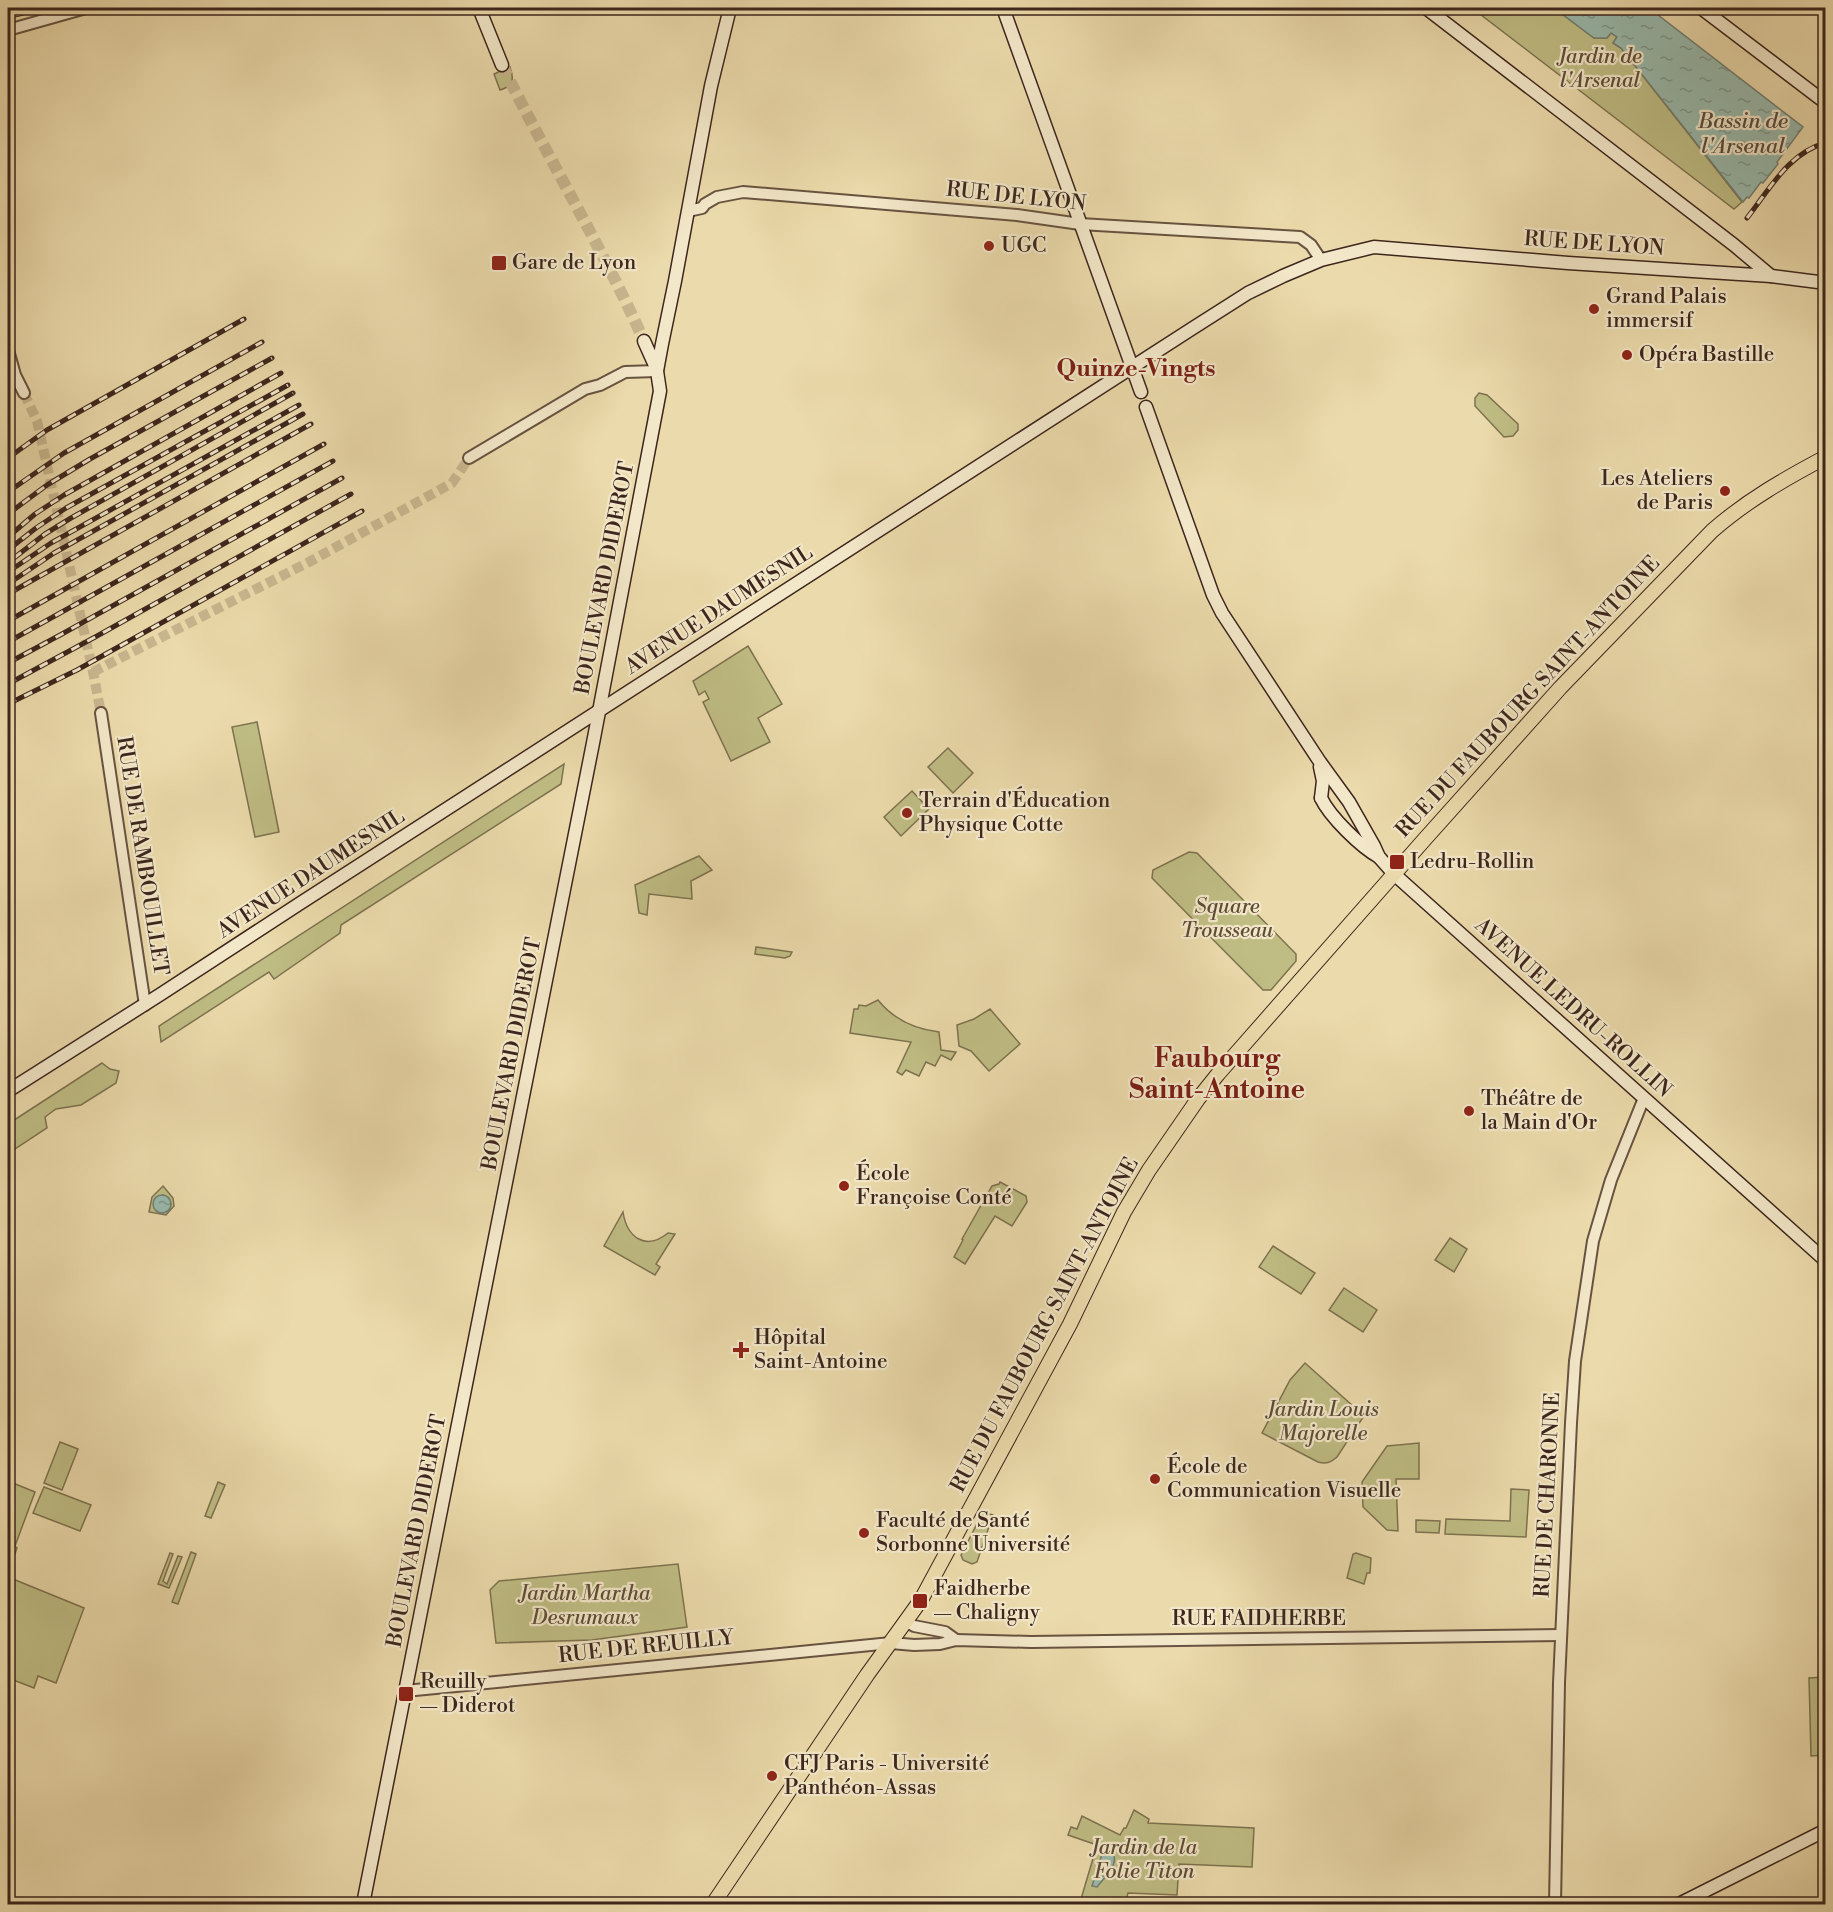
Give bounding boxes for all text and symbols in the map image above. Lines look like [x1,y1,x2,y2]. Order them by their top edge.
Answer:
park label: Jardin de l'Arsenal [1556,44,1642,94]
water label: Bassin de l'Arsenal [1697,108,1788,160]
street label: RUE DE LYON [945,177,1088,217]
street label: RUE DE LYON [1523,226,1665,262]
place label: UGC [1001,233,1046,259]
marker: UGC [982,239,996,253]
place label: Gare de Lyon [512,250,637,276]
marker: Gare de Lyon [490,254,508,272]
place label: Grand Palais immersif [1606,284,1727,334]
marker: Grand Palais immersif [1587,302,1601,316]
place label: Opéra Bastille [1639,342,1774,368]
marker: Opéra Bastille [1620,348,1634,362]
district label: Quinze-Vingts [1056,354,1216,384]
street label: BOULEVARD DIDEROT [569,459,640,698]
place label: Les Ateliers de Paris [1601,466,1713,516]
marker: Les Ateliers de Paris [1718,484,1732,498]
street label: AVENUE DAUMESNIL [620,540,818,681]
street label: RUE DU FAUBOURG SAINT-ANTOINE [1390,551,1666,843]
street label: RUE DE RAMBOUILLET [110,734,174,978]
place label: Terrain d'Éducation Physique Cotte [919,786,1111,838]
street label: AVENUE DAUMESNIL [212,804,410,945]
marker: Terrain d'Éducation Physique Cotte [900,806,914,820]
place label: Ledru-Rollin [1410,849,1535,875]
marker: Ledru-Rollin [1388,853,1406,871]
park label: Square Trousseau [1181,894,1273,944]
street label: AVENUE LEDRU-ROLLIN [1468,912,1677,1104]
street label: BOULEVARD DIDEROT [476,935,547,1174]
district label: Faubourg Saint-Antoine [1129,1042,1305,1107]
place label: Théâtre de la Main d'Or [1481,1086,1597,1136]
marker: Théâtre de la Main d'Or [1462,1104,1476,1118]
street label: RUE DU FAUBOURG SAINT-ANTOINE [945,1153,1145,1497]
place label: École Françoise Conté [856,1159,1012,1211]
marker: École Françoise Conté [837,1179,851,1193]
place label: Hôpital Saint-Antoine [754,1325,888,1375]
marker: Hôpital Saint-Antoine [732,1341,750,1359]
street label: RUE DE CHARONNE [1530,1392,1566,1598]
park label: Jardin Louis Majorelle [1265,1397,1379,1447]
street label: BOULEVARD DIDEROT [381,1412,452,1651]
place label: École de Communication Visuelle [1167,1452,1401,1504]
marker: École de Communication Visuelle [1148,1472,1162,1486]
place label: Faculté de Santé Sorbonne Université [876,1508,1070,1558]
marker: Faculté de Santé Sorbonne Université [857,1526,871,1540]
place label: Faidherbe — Chaligny [934,1576,1041,1626]
park label: Jardin Martha Desrumaux [517,1581,651,1631]
marker: Faidherbe — Chaligny [911,1592,929,1610]
street label: RUE FAIDHERBE [1172,1606,1346,1632]
street label: RUE DE REUILLY [557,1625,736,1669]
place label: Reuilly — Diderot [420,1669,516,1719]
marker: Reuilly — Diderot [397,1685,415,1703]
place label: CFJ Paris - Université Panthéon-Assas [784,1751,989,1801]
marker: CFJ Paris - Université Panthéon-Assas [765,1769,779,1783]
park label: Jardin de la Folie Titon [1089,1835,1197,1885]

